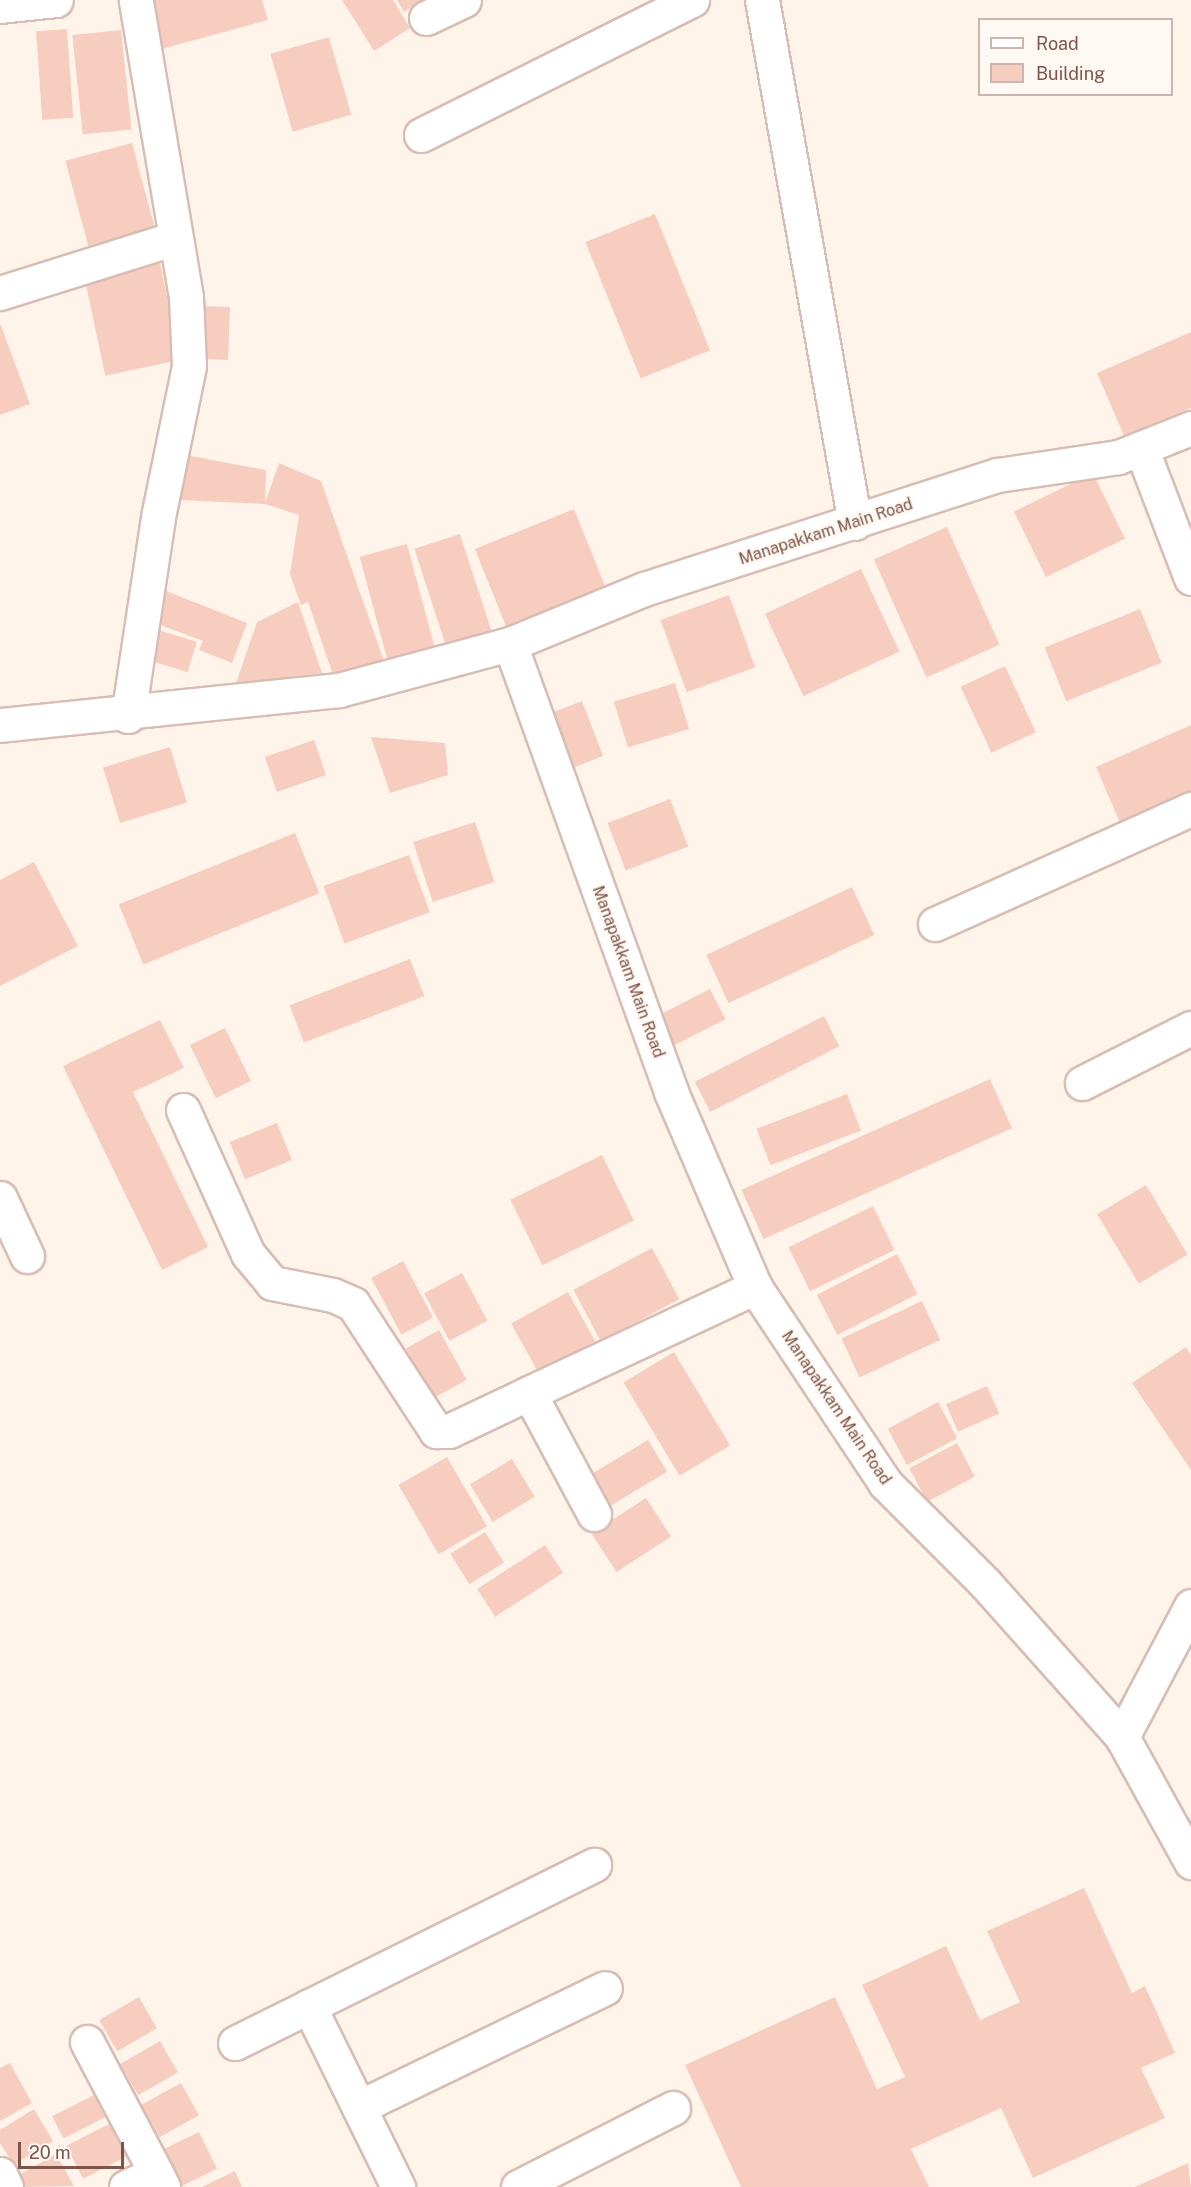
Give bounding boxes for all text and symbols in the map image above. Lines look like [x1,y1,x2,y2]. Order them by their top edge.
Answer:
legend [978,18,1173,96]
text: Road [1036,33,1079,54]
text: Building [1036,63,1105,84]
street label: Manapakkam Main Road [737,495,915,569]
street label: Manapakkam Main Road [588,883,668,1061]
street label: Manapakkam Main Road [777,1327,895,1489]
scale bar [21,2130,128,2168]
text: 20 m [29,2142,71,2163]

